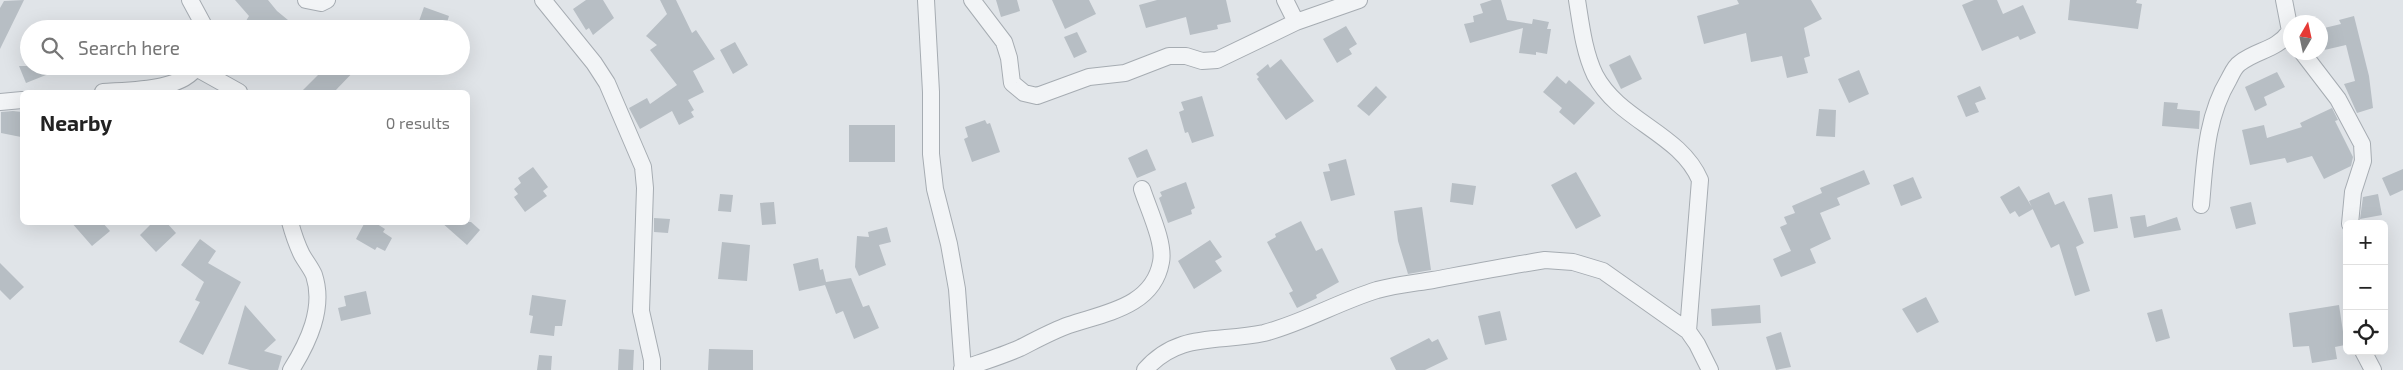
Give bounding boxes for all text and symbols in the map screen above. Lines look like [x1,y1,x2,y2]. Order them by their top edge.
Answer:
north arrow [2283,15,2328,60]
search box [20,20,470,75]
icon: search [38,34,66,62]
text: Search here [78,36,180,59]
text: Nearby [40,110,112,135]
text: 0 results [386,113,450,132]
map controls [2343,220,2388,355]
button: + [2343,220,2388,265]
button: − [2343,265,2388,310]
button: locate [2343,310,2388,355]

